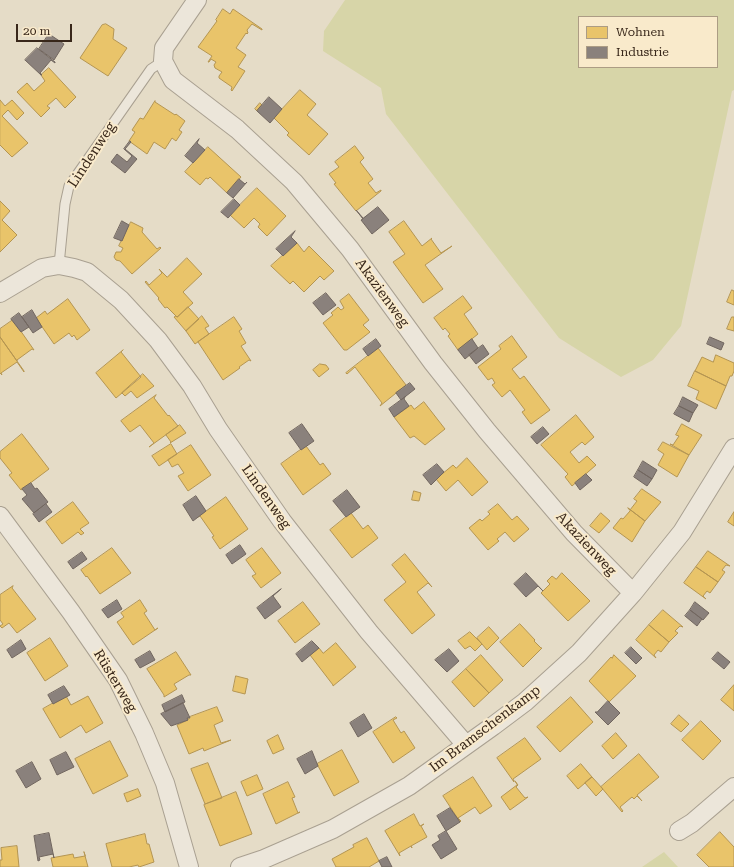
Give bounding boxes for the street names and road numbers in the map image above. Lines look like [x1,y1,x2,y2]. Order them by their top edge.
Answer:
street label: Lindenweg [65,119,119,191]
street label: Akazienweg [352,256,412,330]
street label: Lindenweg [238,462,294,532]
street label: Akazienweg [552,509,620,579]
street label: Rüsterweg [90,646,140,716]
street label: Im Bramschenkamp [426,682,544,776]

